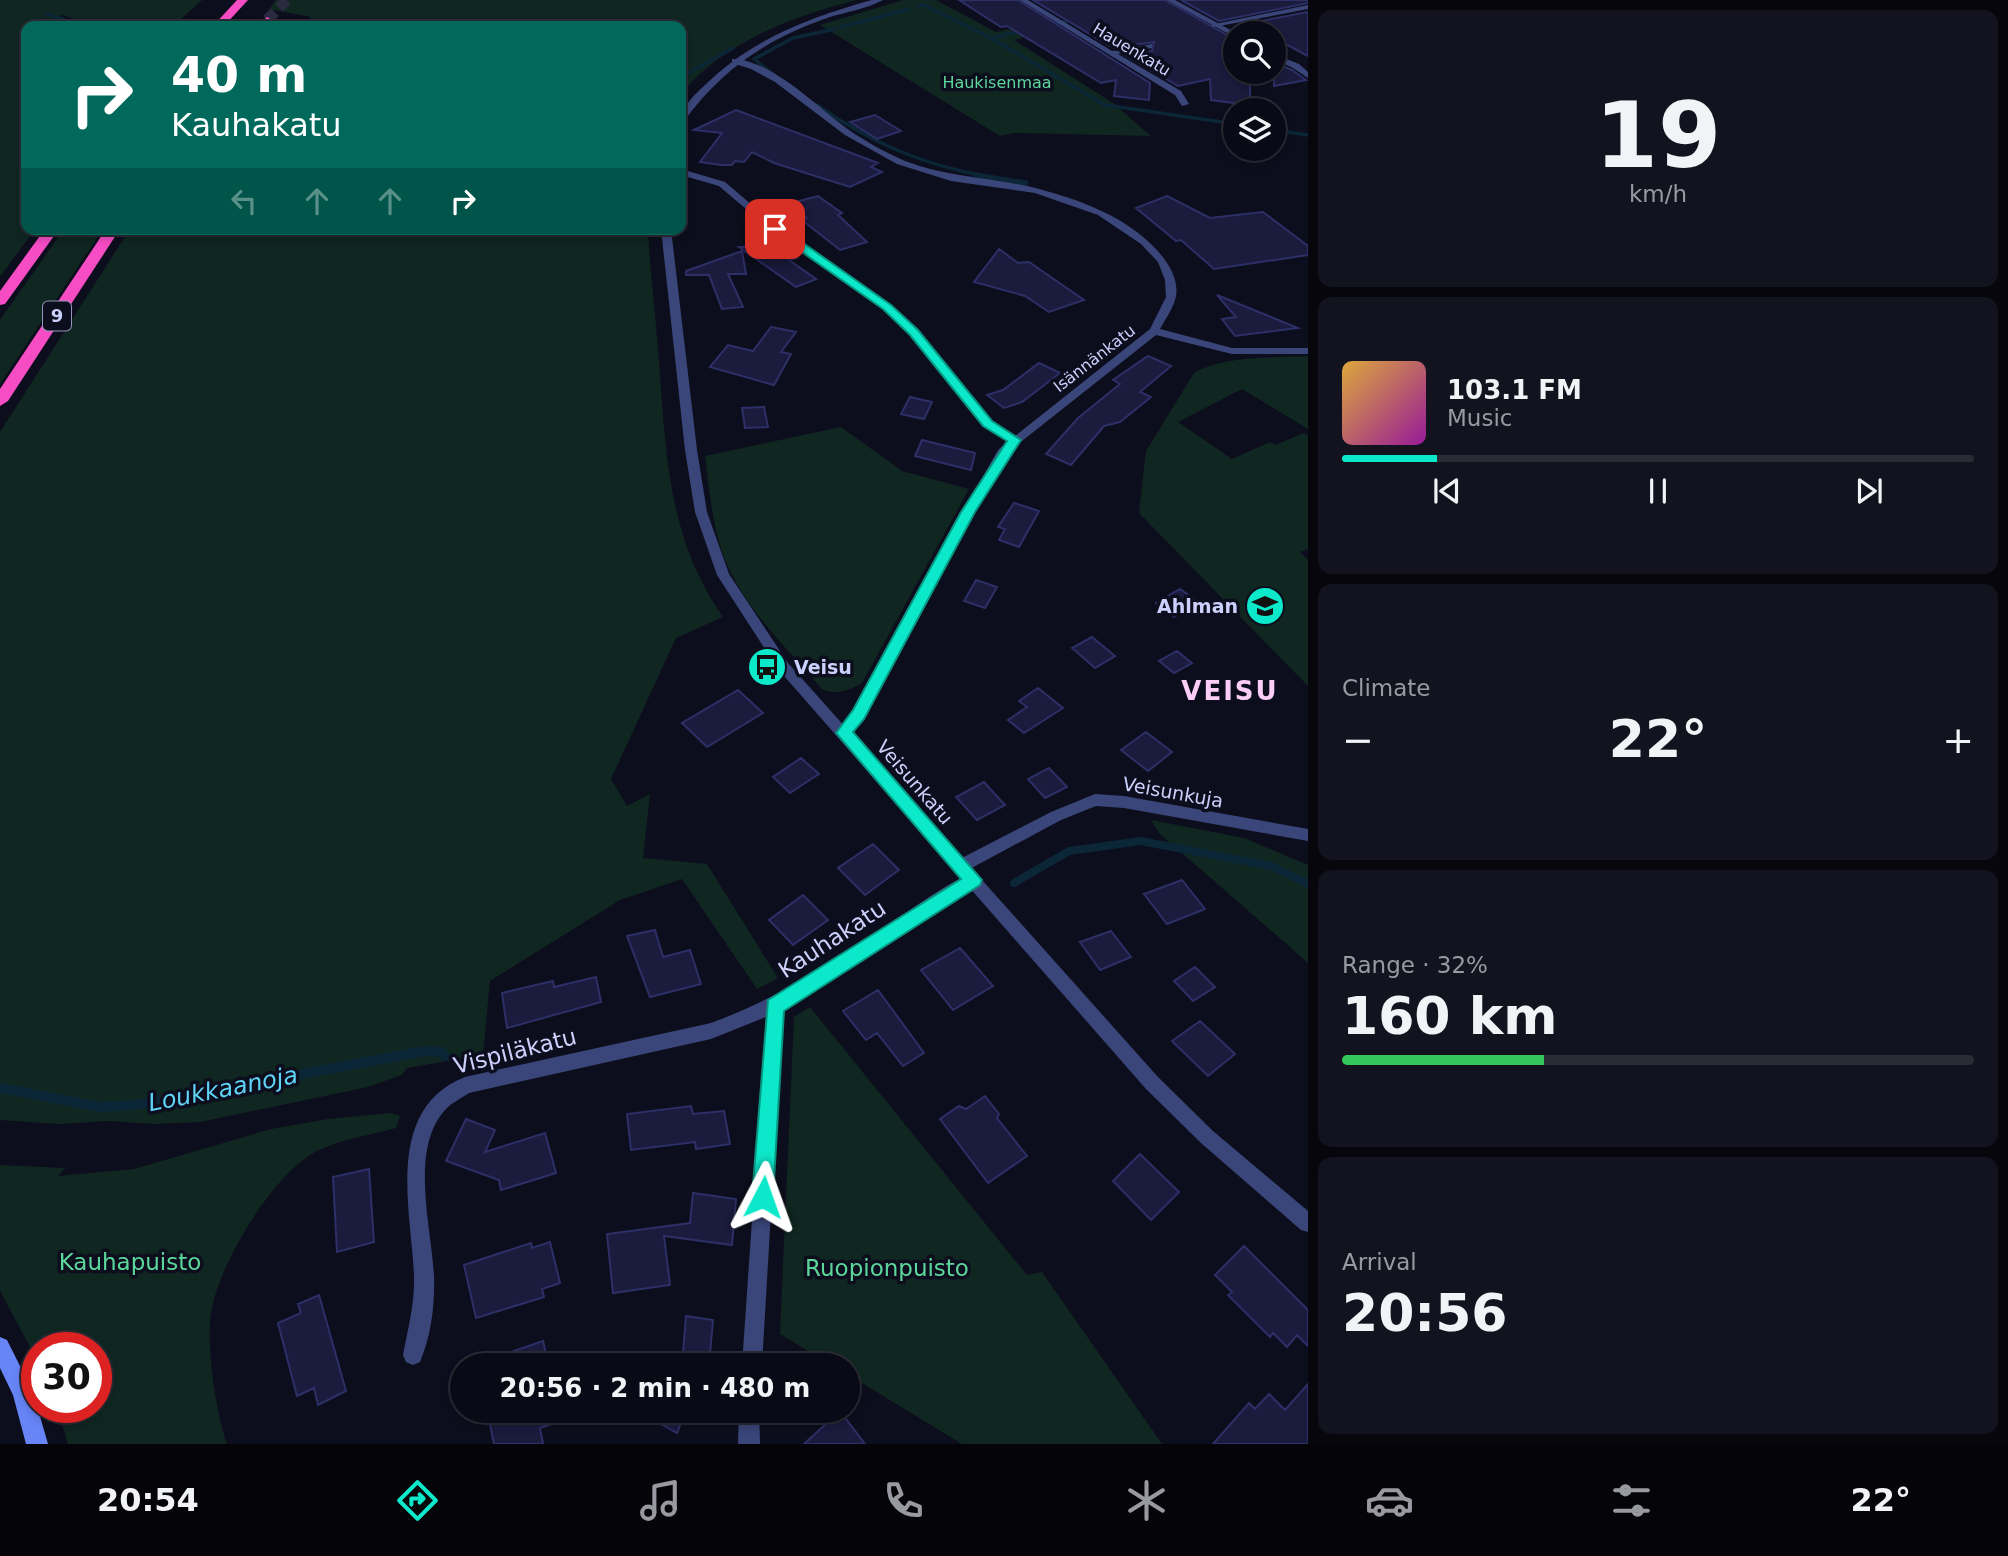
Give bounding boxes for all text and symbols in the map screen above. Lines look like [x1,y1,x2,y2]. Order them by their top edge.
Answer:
street label: Hauenkatu [1089,19,1174,80]
map controls [1223,21,1286,161]
button: search [1223,21,1286,84]
text: 40 m [171,47,307,104]
icon: right [56,49,147,140]
park label: Haukisenmaa [942,73,1052,92]
text: 19 [1595,83,1721,188]
button: layers [1223,98,1286,161]
text: Kauhakatu [171,106,342,144]
text: km/h [1629,181,1687,207]
icon: left [225,182,263,220]
icon: ahead [298,182,336,220]
icon: ahead [371,182,409,220]
icon: right [444,182,482,220]
pin [745,199,805,259]
icon: arrive [756,210,794,248]
road number: 9 [43,302,71,330]
street label: Isännänkatu [1050,321,1139,396]
text: 103.1 FM [1447,375,1582,405]
text: Music [1447,405,1512,431]
icon: previous [1428,472,1466,510]
icon: pause [1639,472,1677,510]
icon: next [1850,472,1888,510]
school or university icon: Ahlman [1244,585,1286,627]
place label: Ahlman [1157,595,1238,617]
bus stop icon: Veisu [746,646,788,688]
place label: Veisu [794,656,852,678]
text: Climate [1342,675,1431,701]
district label: VEISU [1181,676,1279,706]
text: 22° [1609,709,1707,769]
text: − [1342,718,1374,762]
text: + [1942,718,1974,762]
street label: Veisunkatu [872,735,958,829]
street label: Veisunkuja [1121,772,1225,812]
street label: Kauhakatu [773,895,891,983]
text: Range · 32% [1342,952,1488,978]
text: 160 km [1342,986,1557,1046]
street label: Vispiläkatu [451,1023,579,1079]
water label: Loukkaanoja [146,1061,300,1117]
position arrow [726,1160,800,1234]
park label: Kauhapuisto [59,1249,201,1275]
text: Arrival [1342,1249,1417,1275]
park label: Ruopionpuisto [805,1255,969,1281]
text: 20:56 [1342,1283,1508,1343]
speed limit sign: 30 [21,1332,112,1423]
text: 20:56 · 2 min · 480 m [500,1373,810,1403]
icon: directions [393,1476,442,1525]
icon: music [636,1476,685,1525]
icon: phone [879,1476,928,1525]
icon: climate [1122,1476,1171,1525]
icon: car [1365,1476,1414,1525]
icon: filters [1607,1476,1656,1525]
text: 20:54 [97,1481,199,1519]
text: 22° [1850,1481,1911,1519]

